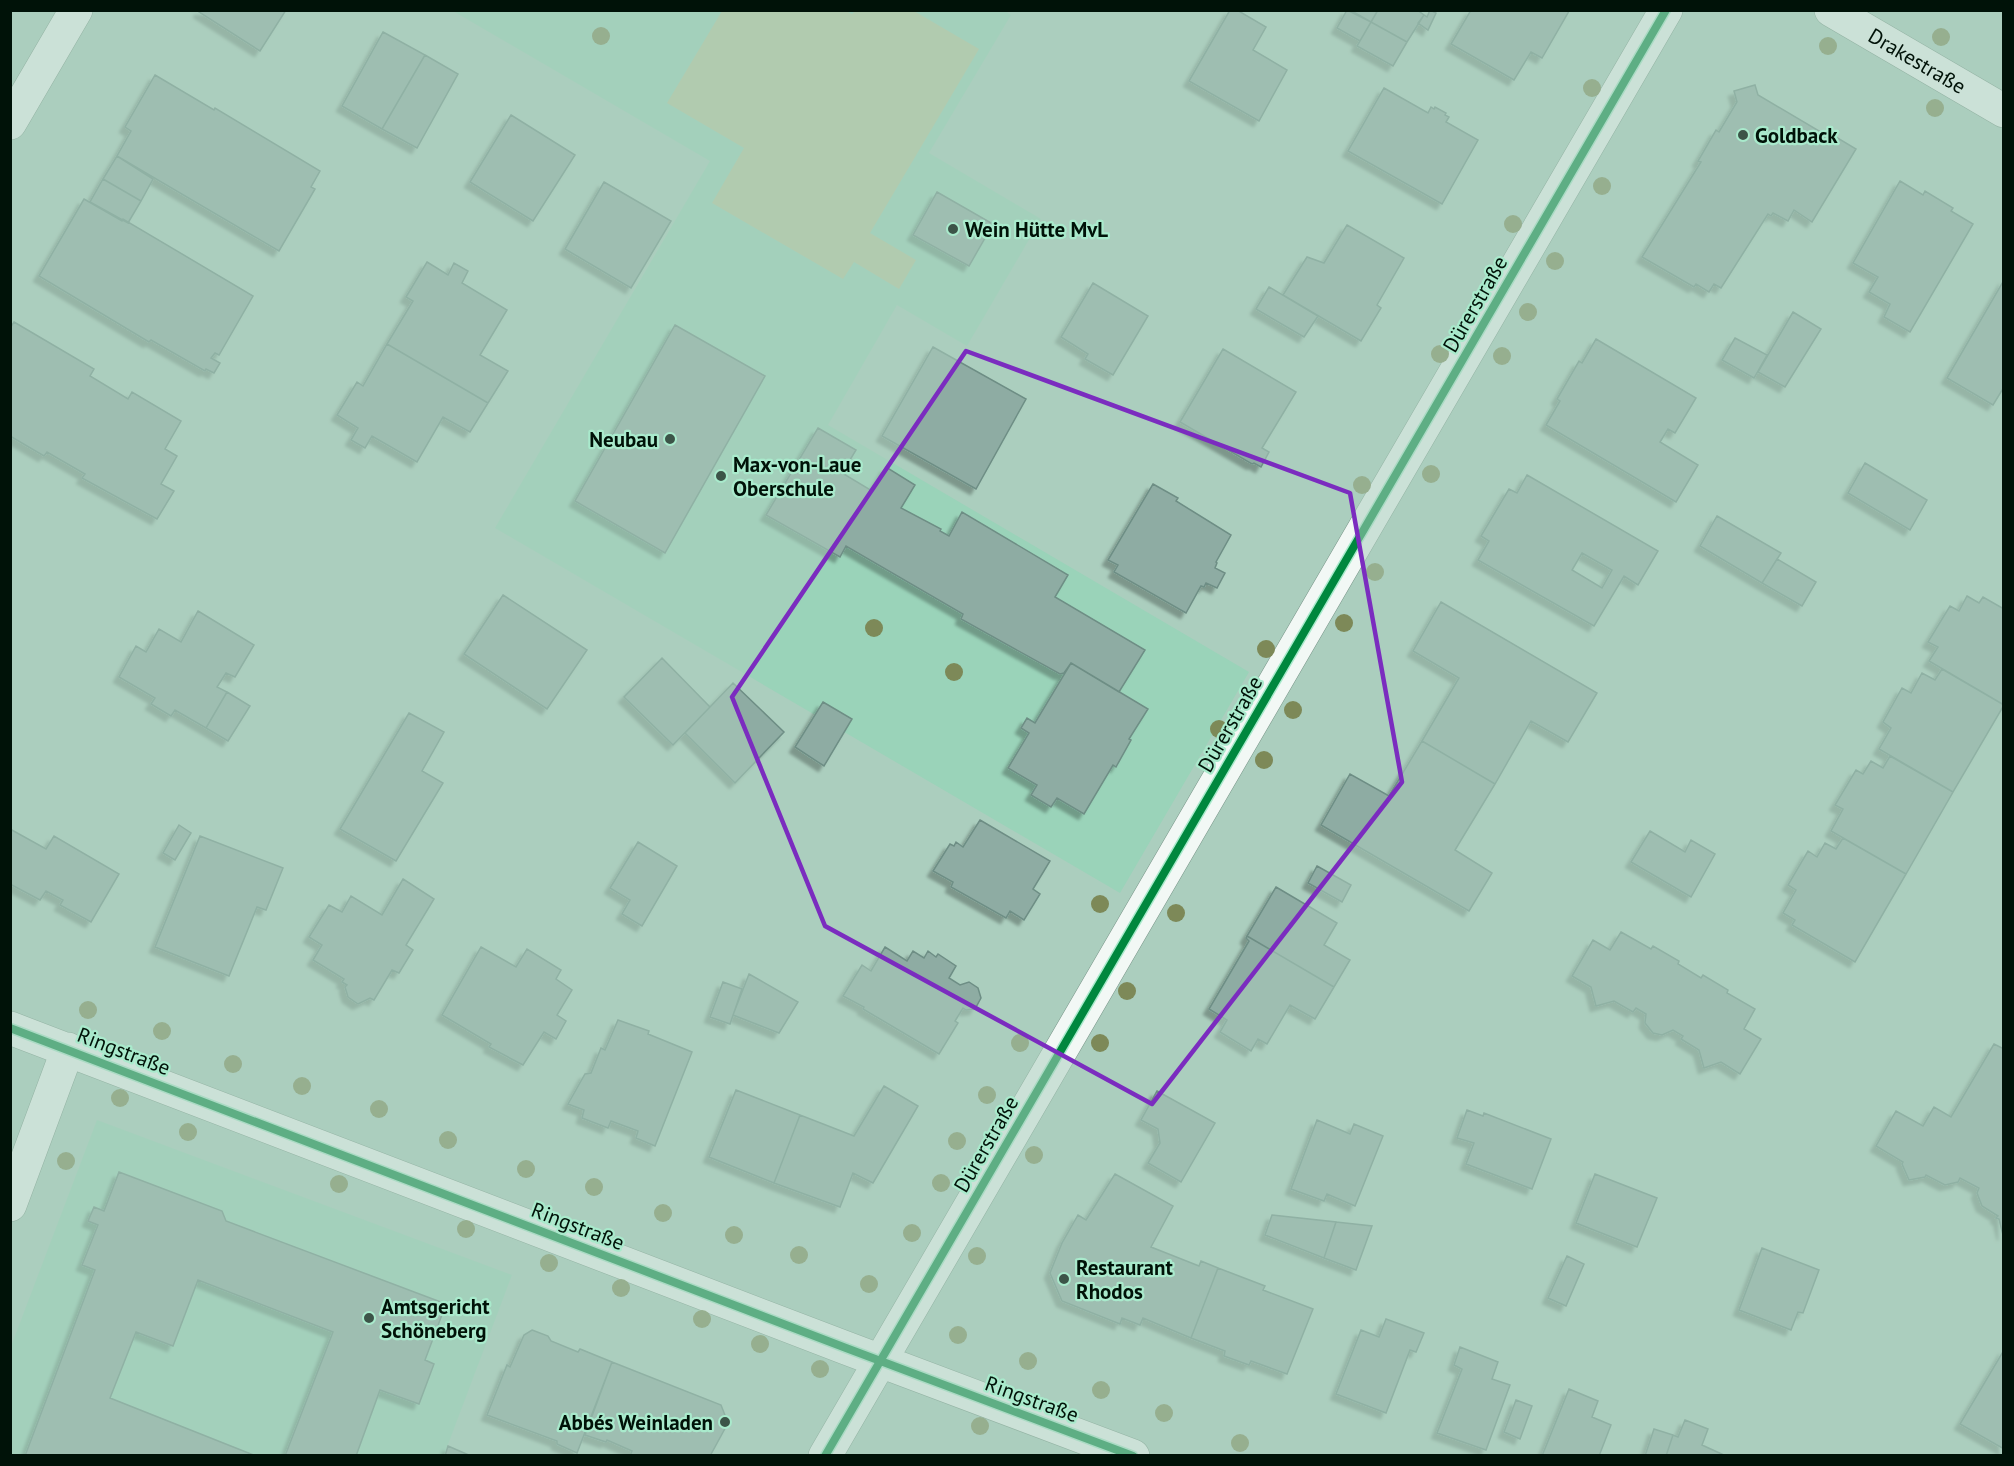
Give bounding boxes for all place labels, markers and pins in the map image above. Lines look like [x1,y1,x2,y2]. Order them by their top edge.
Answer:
place label: Goldback [1755,122,1838,149]
marker: Goldback [1736,128,1750,142]
place label: Wein Hütte MvL [965,216,1108,243]
marker: Wein Hütte MvL [946,222,960,236]
place label: Neubau [589,426,658,453]
marker: Neubau [663,432,677,446]
place label: Max-von-Laue Oberschule [733,451,861,502]
marker: Max-von-Laue Oberschule [714,469,728,483]
place label: Restaurant Rhodos [1076,1254,1173,1305]
marker: Restaurant Rhodos [1057,1272,1071,1286]
place label: Amtsgericht Schöneberg [381,1293,490,1344]
marker: Amtsgericht Schöneberg [362,1311,376,1325]
place label: Abbés Weinladen [559,1409,713,1436]
marker: Abbés Weinladen [718,1415,732,1429]

